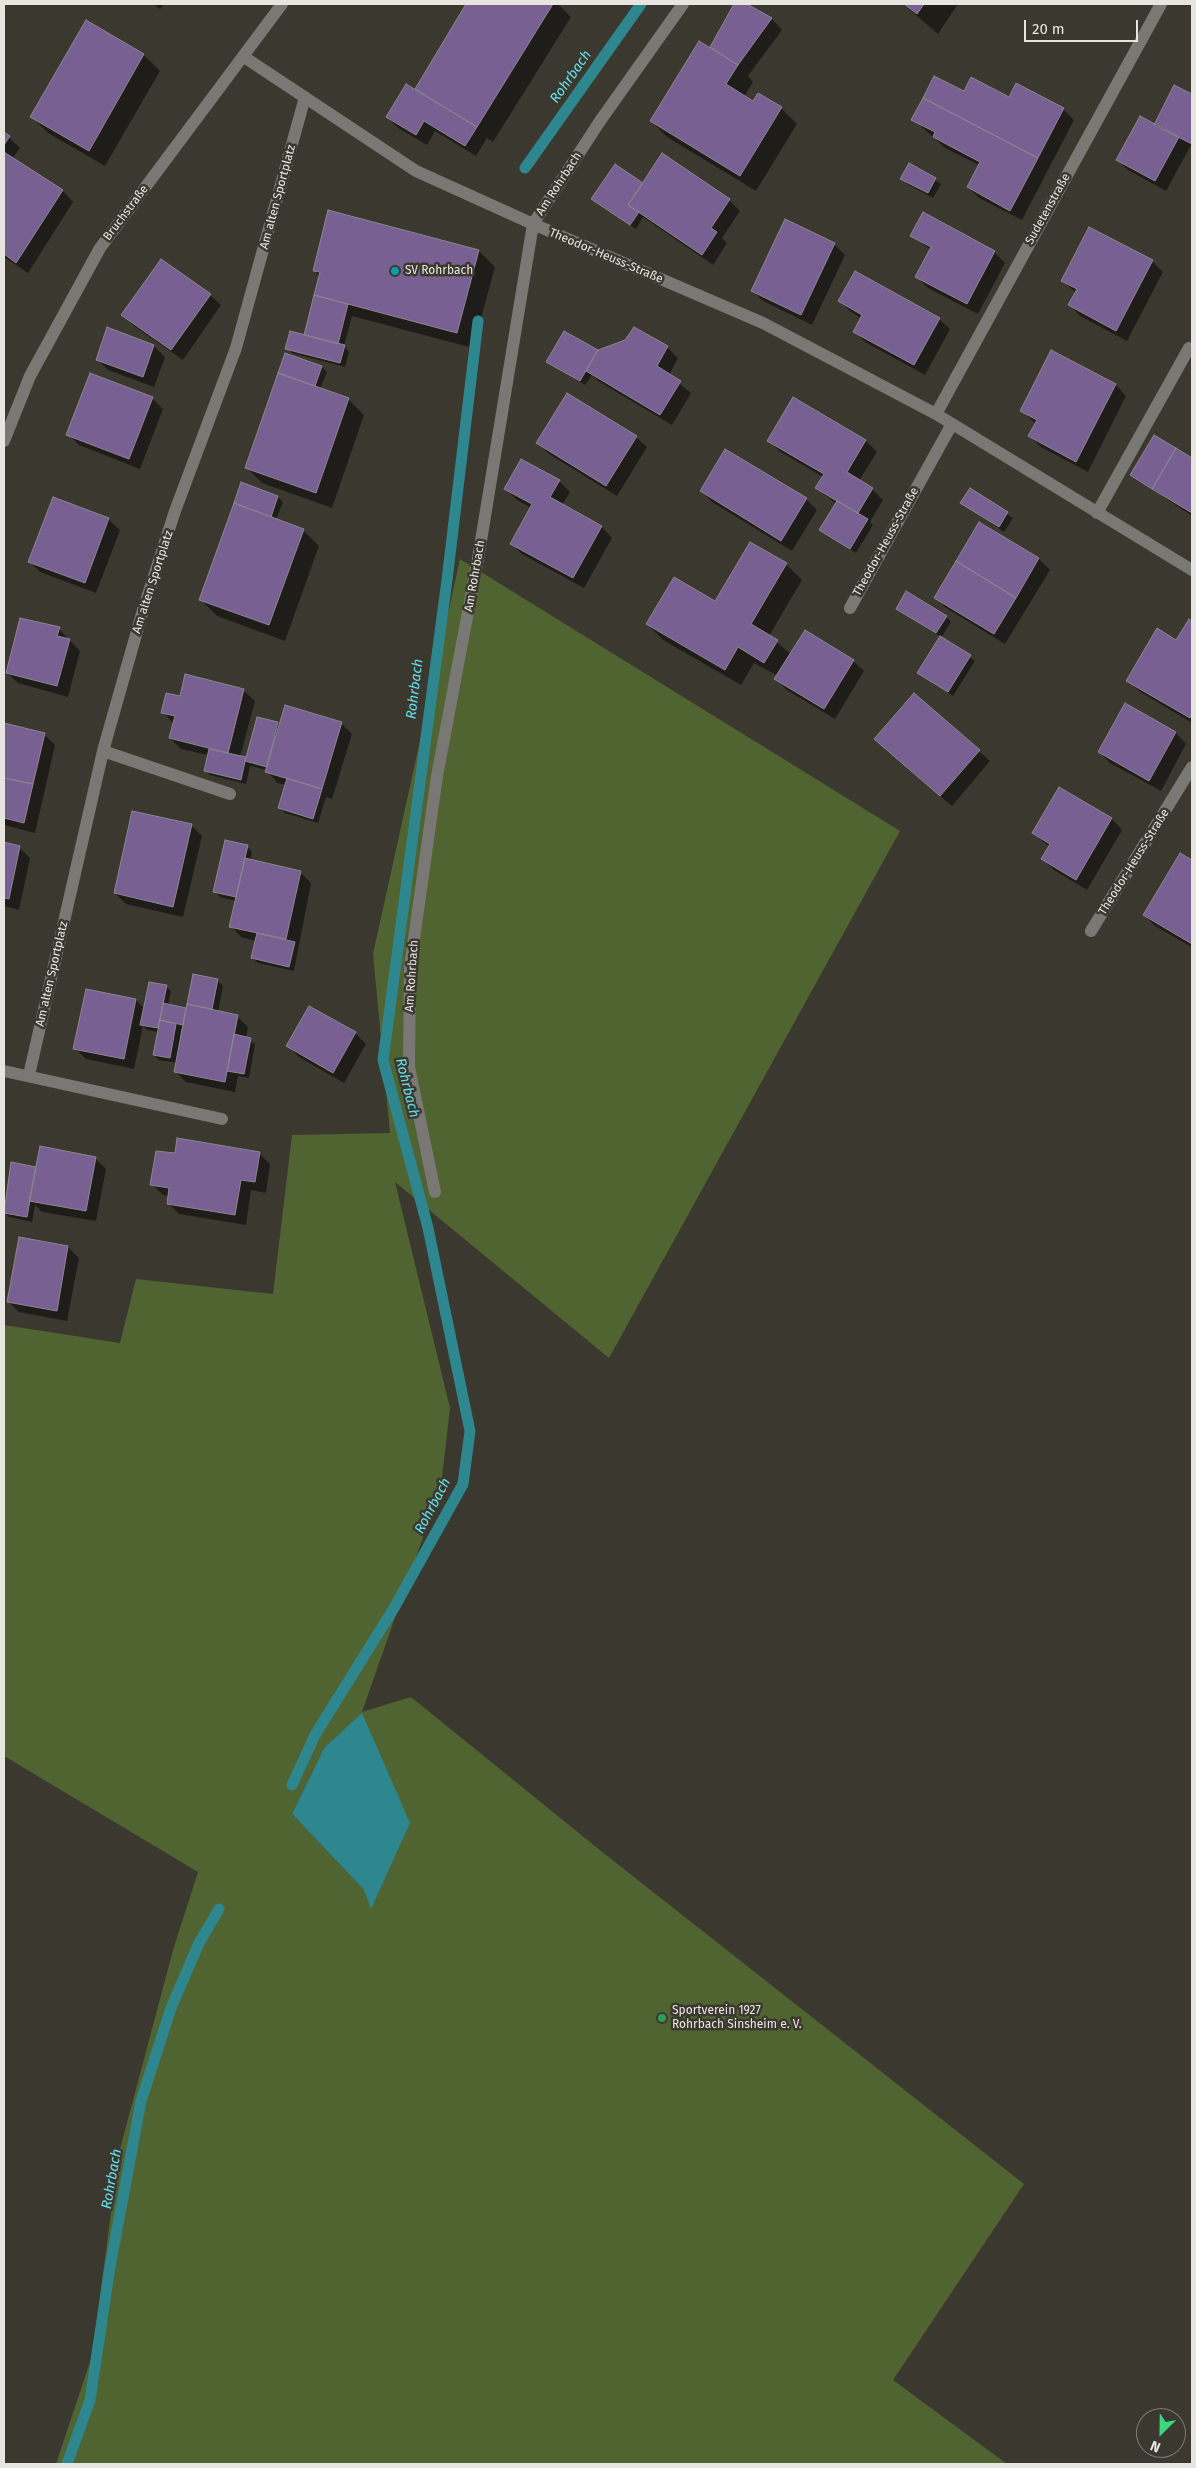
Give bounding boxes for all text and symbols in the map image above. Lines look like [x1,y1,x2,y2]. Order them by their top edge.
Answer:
scale bar [1026,10,1140,42]
text: 20 m [1032,20,1065,38]
water label: Rohrbach [547,47,595,107]
street label: Am alten Sportplatz [257,143,299,251]
street label: Am Rohrbach [533,150,585,218]
street label: Sudetenstraße [1022,171,1074,247]
street label: Bruchstraße [100,182,152,244]
street label: Theodor-Heuss-Straße [547,225,665,287]
place label: SV Rohrbach [405,264,473,278]
marker: SV Rohrbach [389,265,401,277]
street label: Theodor-Heuss-Straße [850,485,922,599]
street label: Am alten Sportplatz [130,529,176,635]
street label: Am Rohrbach [462,539,488,613]
water label: Rohrbach [403,658,427,720]
street label: Theodor-Heuss-Straße [1095,806,1173,918]
street label: Am alten Sportplatz [33,920,71,1028]
street label: Am Rohrbach [402,939,422,1013]
water label: Rohrbach [392,1057,422,1119]
water label: Rohrbach [411,1475,455,1537]
place label: Sportverein 1927 Rohrbach Sinsheim e. V. [672,2004,802,2032]
marker: Sportverein 1927 Rohrbach Sinsheim e. V. [656,2012,668,2024]
water label: Rohrbach [98,2148,126,2210]
north arrow [1136,2408,1186,2458]
text: N [1148,2437,1163,2456]

